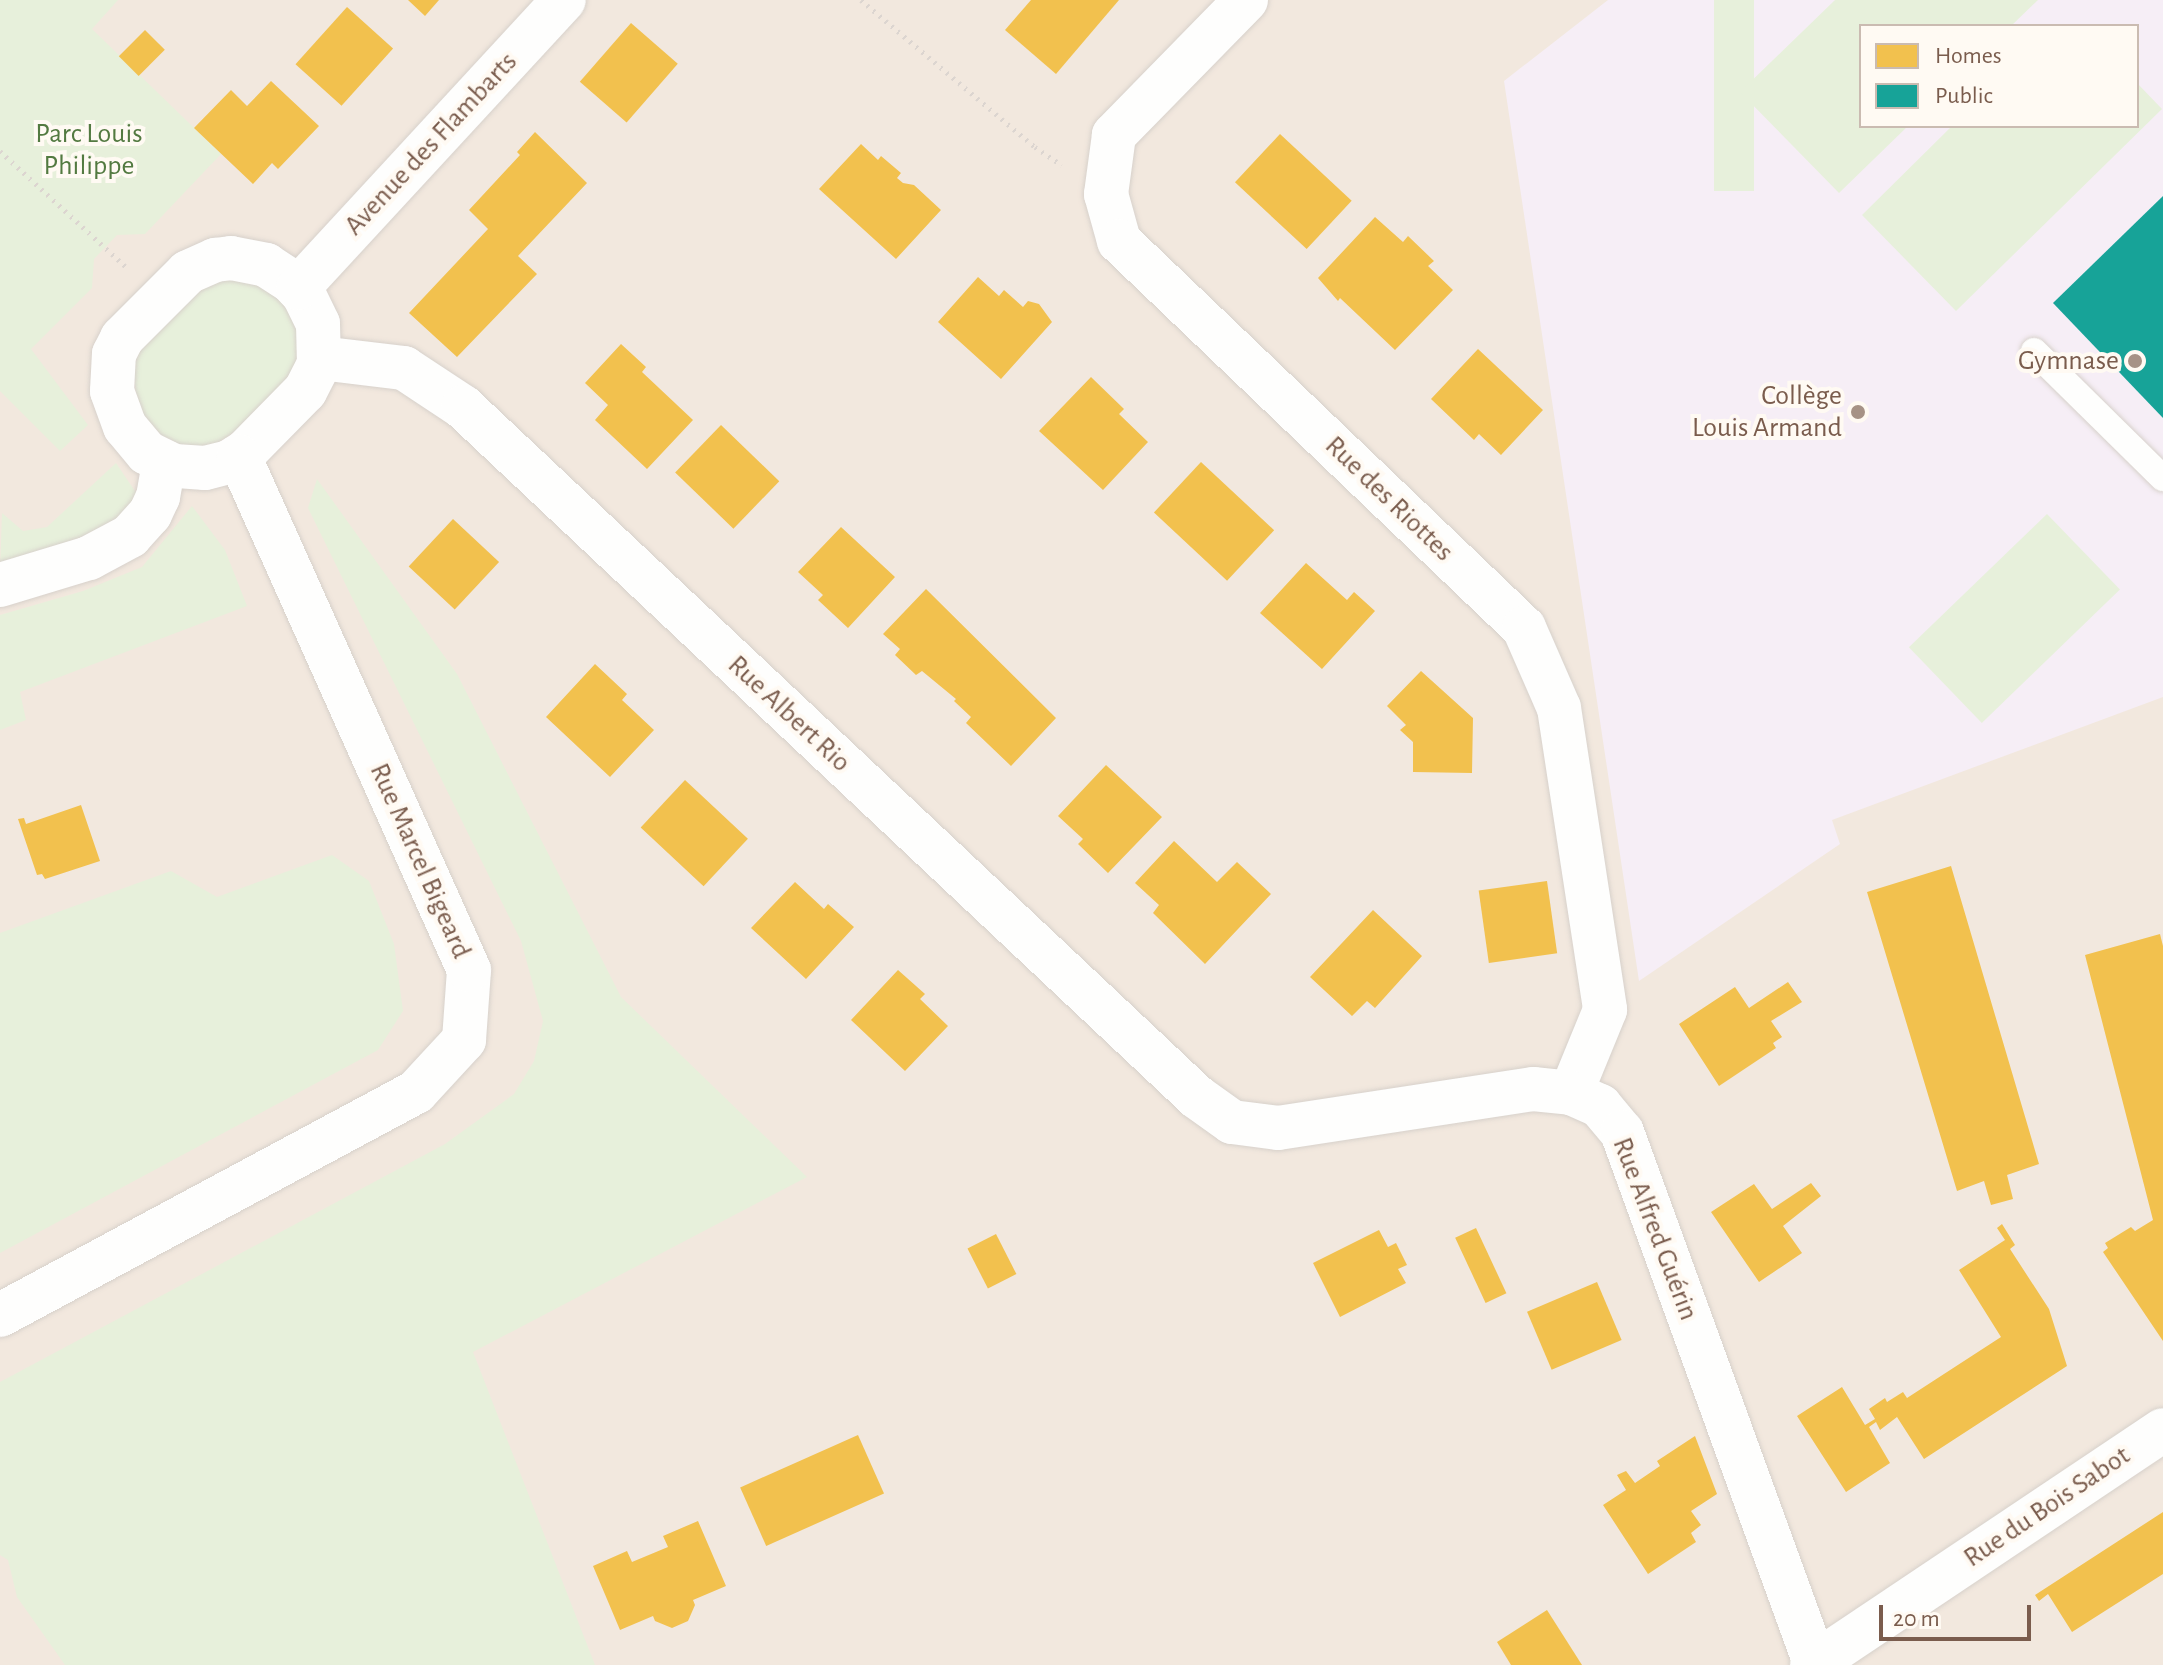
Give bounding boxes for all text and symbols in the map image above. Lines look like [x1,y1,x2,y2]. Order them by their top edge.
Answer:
legend [1859,24,2139,128]
text: Homes [1935,44,2002,68]
street label: Avenue des Flambarts [338,45,524,243]
text: Public [1935,84,1993,108]
park label: Parc Louis Philippe [35,117,143,183]
place label: Gymnase [2018,344,2119,378]
marker: Gymnase [2126,352,2144,370]
place label: Collège Louis Armand [1692,379,1842,445]
marker: Collège Louis Armand [1849,403,1867,421]
street label: Rue des Riottes [1318,429,1460,569]
street label: Rue Albert Rio [721,649,857,779]
street label: Rue Marcel Bigeard [362,758,478,964]
street label: Rue Alfred Guérin [1605,1133,1705,1325]
street label: Rue du Bois Sabot [1958,1439,2136,1575]
scale bar [1883,1589,2035,1639]
text: 20 m [1893,1607,1940,1631]

